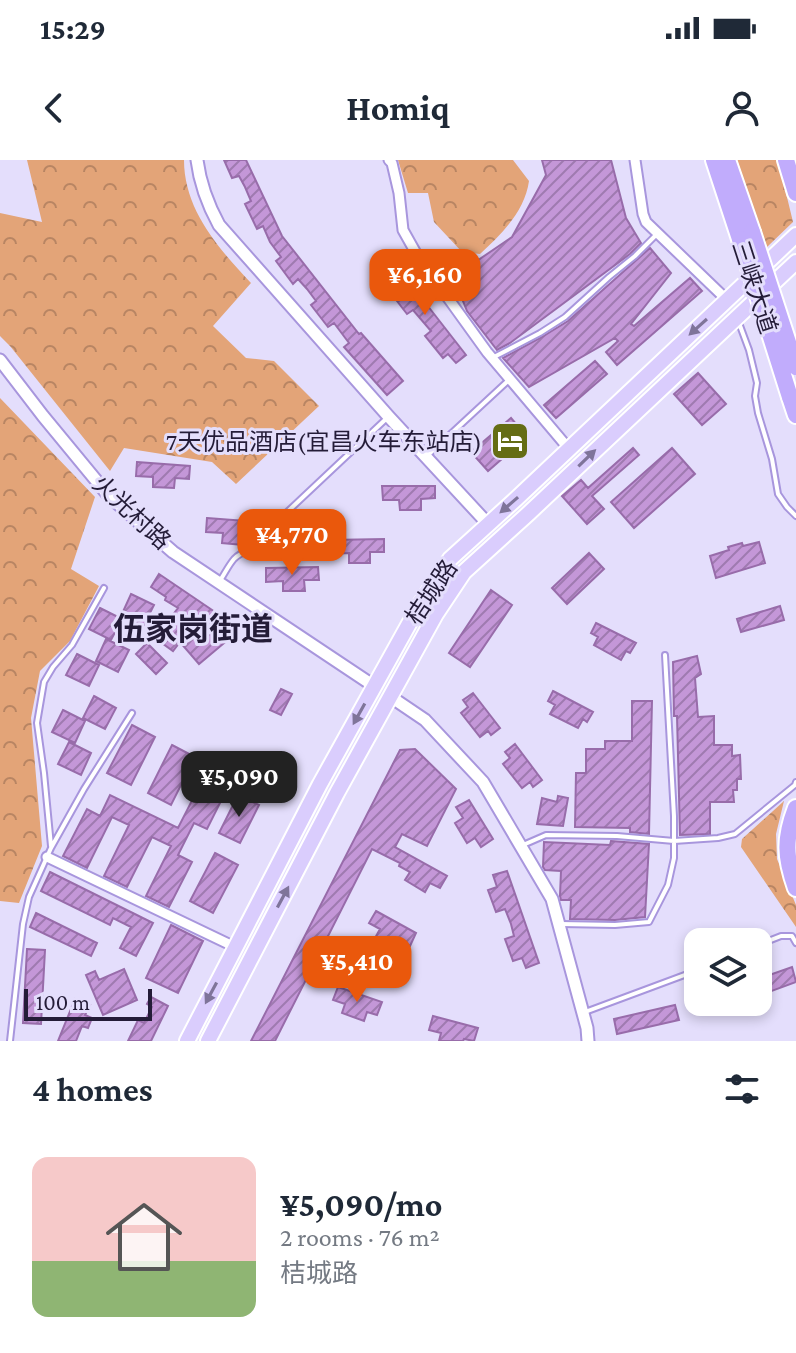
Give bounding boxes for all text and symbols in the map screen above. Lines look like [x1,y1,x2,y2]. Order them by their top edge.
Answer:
text: 15:29 [40,12,106,45]
icon: back [32,86,76,130]
icon: person [720,86,764,130]
text: Homiq [346,88,450,128]
street label: 三峡大道 [727,237,783,337]
pin: ¥6,160 [360,249,490,317]
text: ¥6,160 [387,260,463,289]
one-way arrow [689,317,708,335]
hotel icon: 7天优品酒店(宜昌火车东站店) [489,420,531,462]
place label: 7天优品酒店(宜昌火车东站店) [166,428,482,456]
one-way arrow [577,450,596,468]
street label: 火光村路 [88,469,176,555]
one-way arrow [500,496,520,513]
pin: ¥4,770 [227,509,357,577]
text: ¥4,770 [255,520,329,549]
street label: 桔城路 [400,555,462,629]
district label: 伍家岗街道 [113,611,273,647]
one-way arrow [352,703,366,725]
pin: ¥5,090 [174,751,304,819]
text: ¥5,090 [199,762,279,791]
one-way arrow [277,886,290,909]
map controls [684,928,772,1016]
button: layers [684,928,772,1016]
pin: ¥5,410 [292,936,422,1004]
text: ¥5,410 [320,947,394,976]
one-way arrow [204,982,218,1005]
scale bar [24,985,152,1021]
text: 100 m [36,990,90,1015]
icon: filters [720,1067,764,1111]
text: 4 homes [32,1071,153,1108]
text: ¥5,090/mo [280,1186,442,1223]
icon: home [96,1189,192,1285]
text: 2 rooms · 76 m² [280,1223,440,1252]
text: 桔城路 [280,1259,358,1288]

